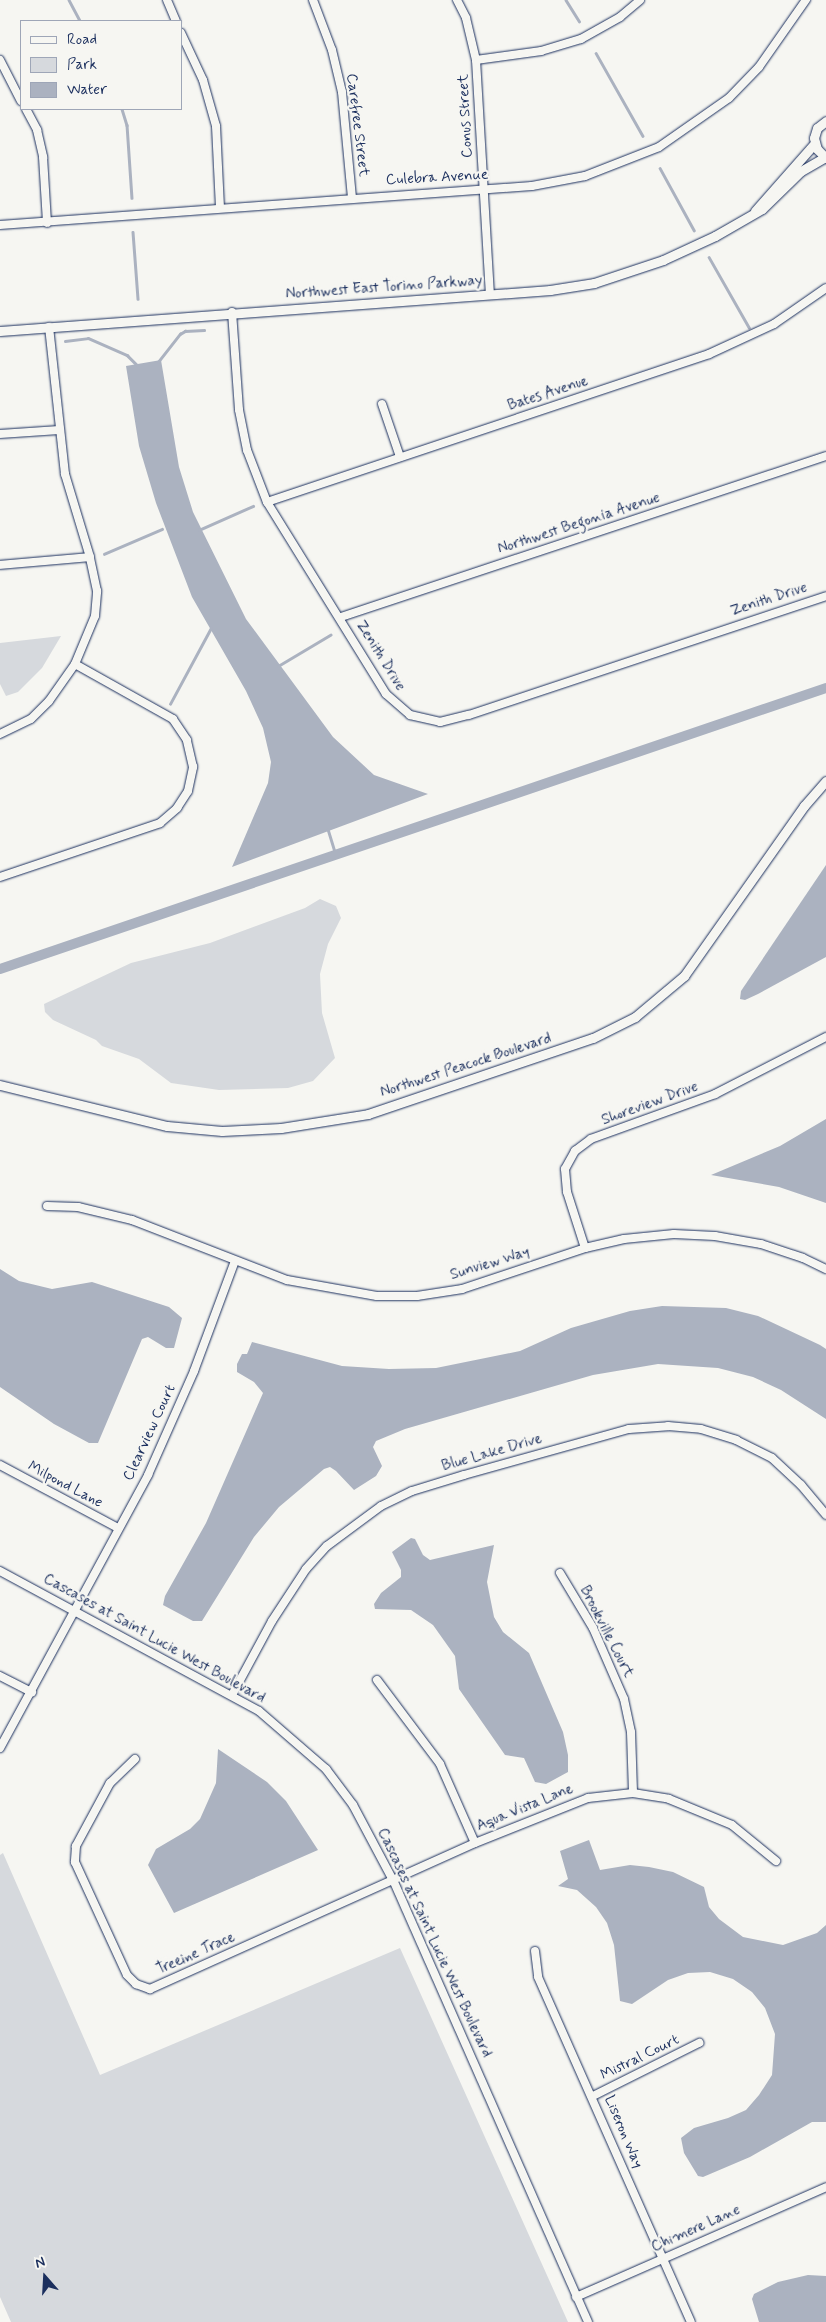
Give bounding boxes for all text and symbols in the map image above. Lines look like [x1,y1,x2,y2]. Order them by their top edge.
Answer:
legend [20,20,182,110]
text: Road [67,30,97,50]
text: Park [67,55,97,75]
street label: Carefree Street [342,72,372,178]
street label: Conus Street [455,74,477,158]
text: Water [67,80,107,100]
street label: Culebra Avenue [385,166,489,190]
street label: Northwest East Torino Parkway [285,272,483,304]
street label: Bates Avenue [504,372,592,416]
street label: Northwest Begonia Avenue [495,489,663,559]
street label: Zenith Drive [728,579,810,621]
street label: Zenith Drive [351,617,409,695]
street label: Northwest Peacock Boulevard [378,1030,554,1102]
street label: Shoreview Drive [599,1078,701,1130]
street label: Sunview Way [447,1243,533,1285]
street label: Clearview Court [120,1382,180,1484]
street label: Blue Lake Drive [441,1431,543,1475]
street label: Milpond Lane [24,1457,106,1513]
street label: Cascases at Saint Lucie West Boulevard [39,1570,269,1708]
street label: Brookville Court [575,1583,637,1681]
street label: Aqua Vista Lane [474,1780,576,1836]
street label: Cascases at Saint Lucie West Boulevard [372,1825,496,2061]
street label: Treeine Trace [155,1929,237,1979]
street label: Mistral Court [598,2031,682,2085]
street label: Liseron Way [599,2092,647,2172]
street label: Chimere Lane [650,2202,742,2256]
north arrow [20,2252,70,2302]
text: N [33,2253,47,2273]

